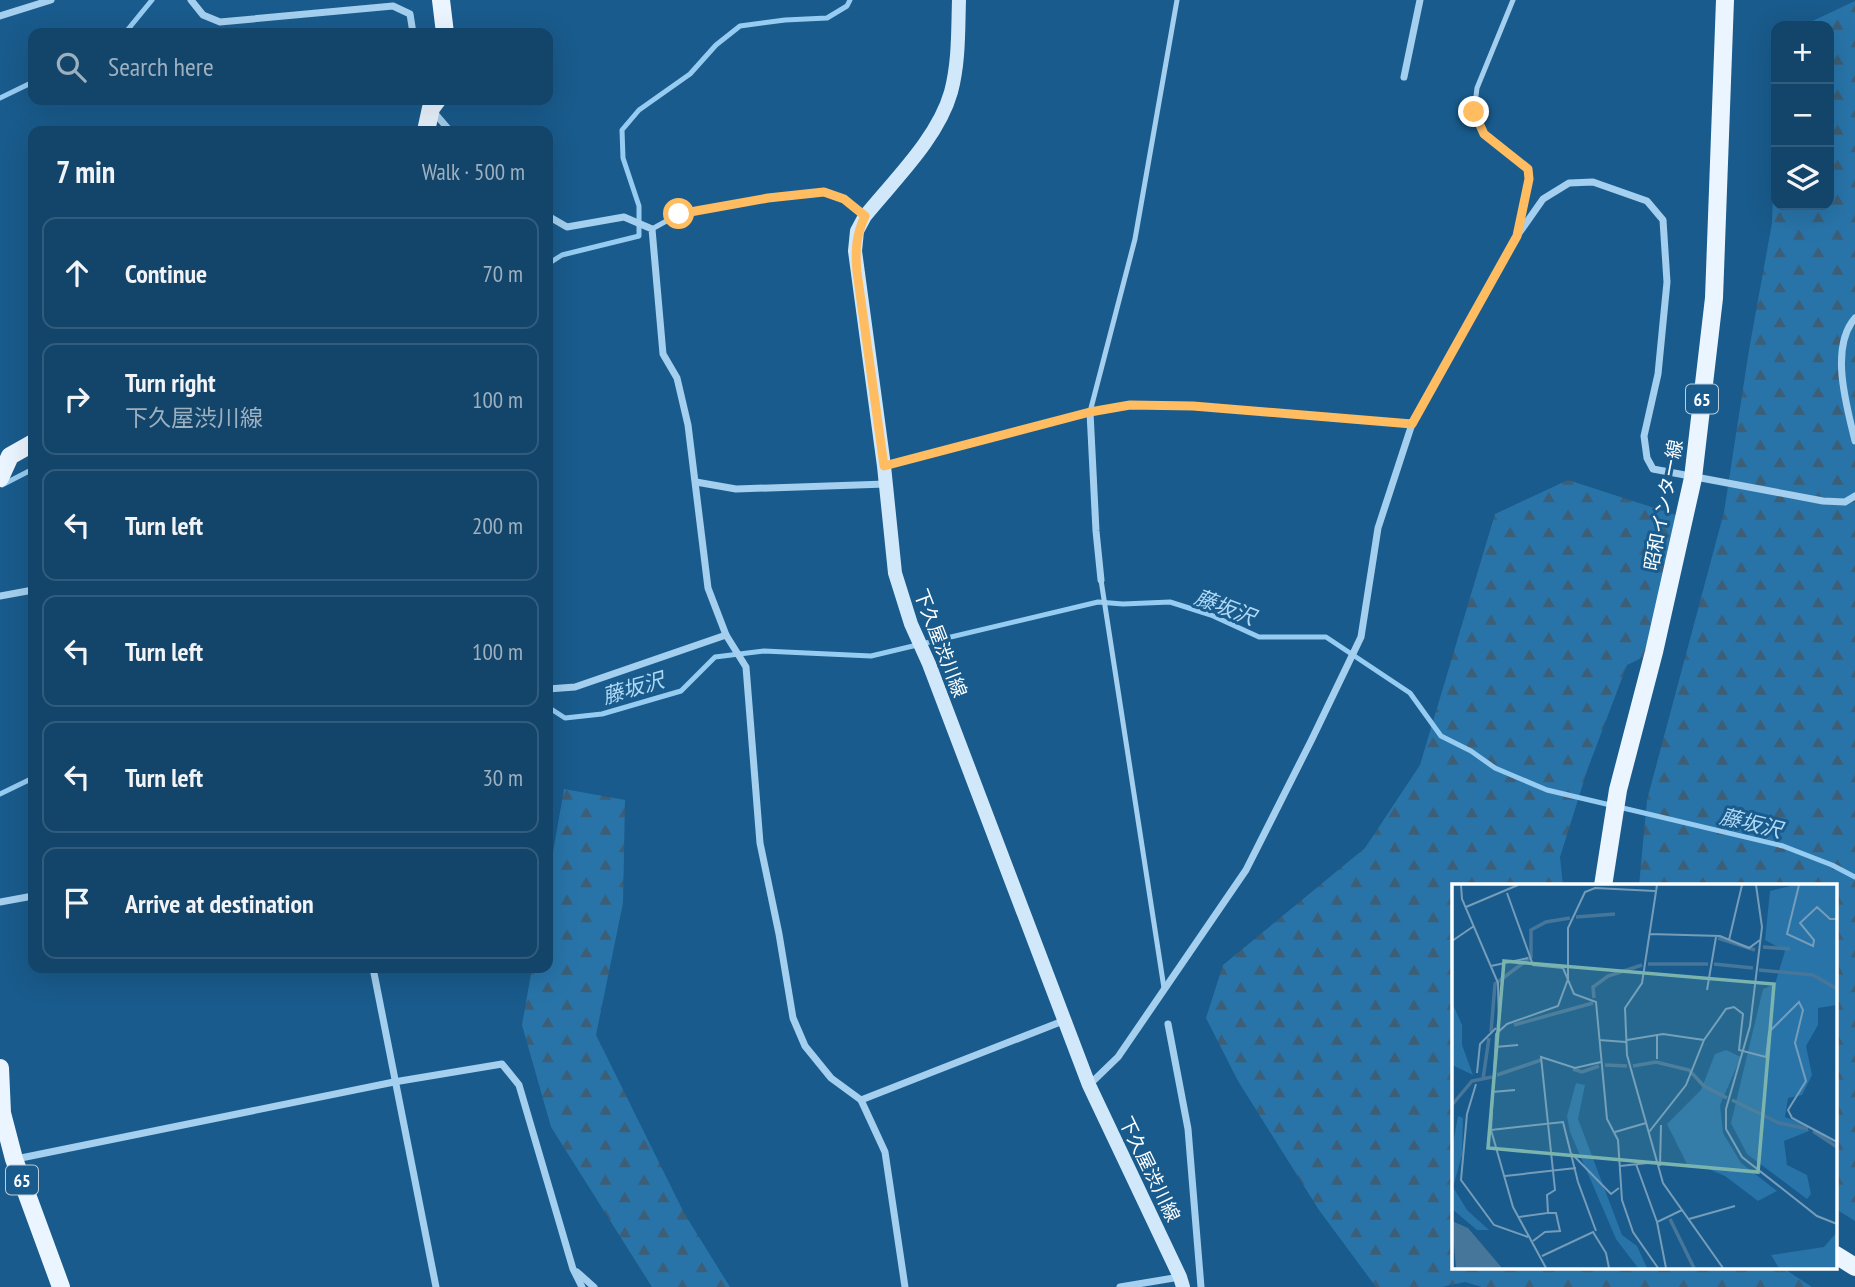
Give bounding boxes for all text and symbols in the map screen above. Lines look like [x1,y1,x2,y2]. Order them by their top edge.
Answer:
map controls [1771,21,1834,210]
button: + [1771,21,1834,84]
search box [28,28,553,105]
icon: search [52,48,90,86]
text: Search here [108,50,214,83]
button: − [1771,84,1834,147]
route end [1458,96,1489,127]
button: layers [1771,147,1834,210]
text: 7 min [56,152,115,191]
text: Walk · 500 m [422,157,525,186]
route start [663,198,694,229]
icon: ahead [58,254,96,292]
text: Continue [125,257,207,290]
text: 70 m [482,259,523,288]
text: Turn right [125,366,216,399]
icon: right [58,380,96,418]
road number: 65 [1686,384,1718,414]
text: 100 m [472,385,523,414]
text: 下久屋渋川線 [125,403,263,432]
street label: 昭和インター線 [1639,437,1687,573]
icon: left [58,506,96,544]
text: Turn left [125,509,203,542]
text: 200 m [472,511,523,540]
water label: 藤坂沢 [1191,583,1262,632]
street label: 下久屋渋川線 [909,585,973,701]
icon: left [58,632,96,670]
text: Turn left [125,635,203,668]
text: 100 m [472,637,523,666]
water label: 藤坂沢 [599,666,670,710]
icon: left [58,758,96,796]
text: Turn left [125,761,203,794]
text: 30 m [482,763,523,792]
water label: 藤坂沢 [1717,802,1788,844]
icon: arrive [58,884,96,922]
inset map [1452,884,1838,1270]
text: Arrive at destination [125,887,314,920]
street label: 下久屋渋川線 [1114,1113,1186,1225]
road number: 65 [6,1166,38,1195]

